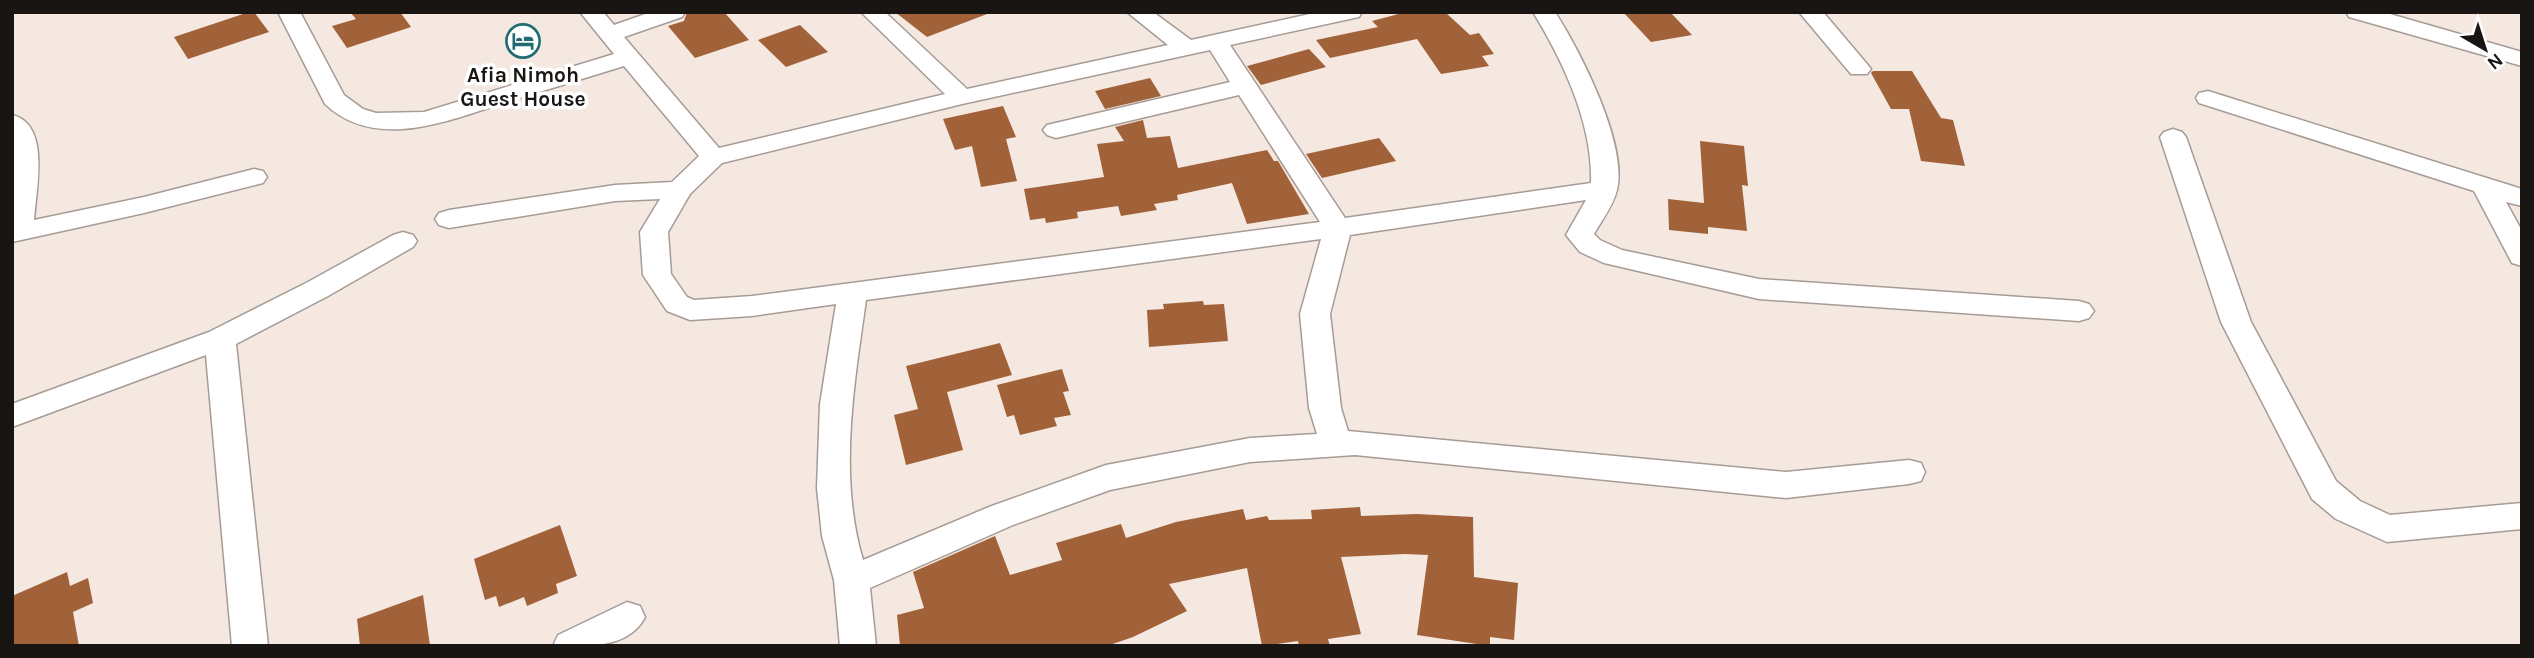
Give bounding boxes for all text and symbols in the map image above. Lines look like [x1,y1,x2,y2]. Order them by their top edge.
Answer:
north arrow [2450,14,2520,84]
hotel icon: Afia Nimoh Guest House [504,22,542,60]
text: N [2483,49,2507,74]
place label: Afia Nimoh Guest House [460,63,586,111]

